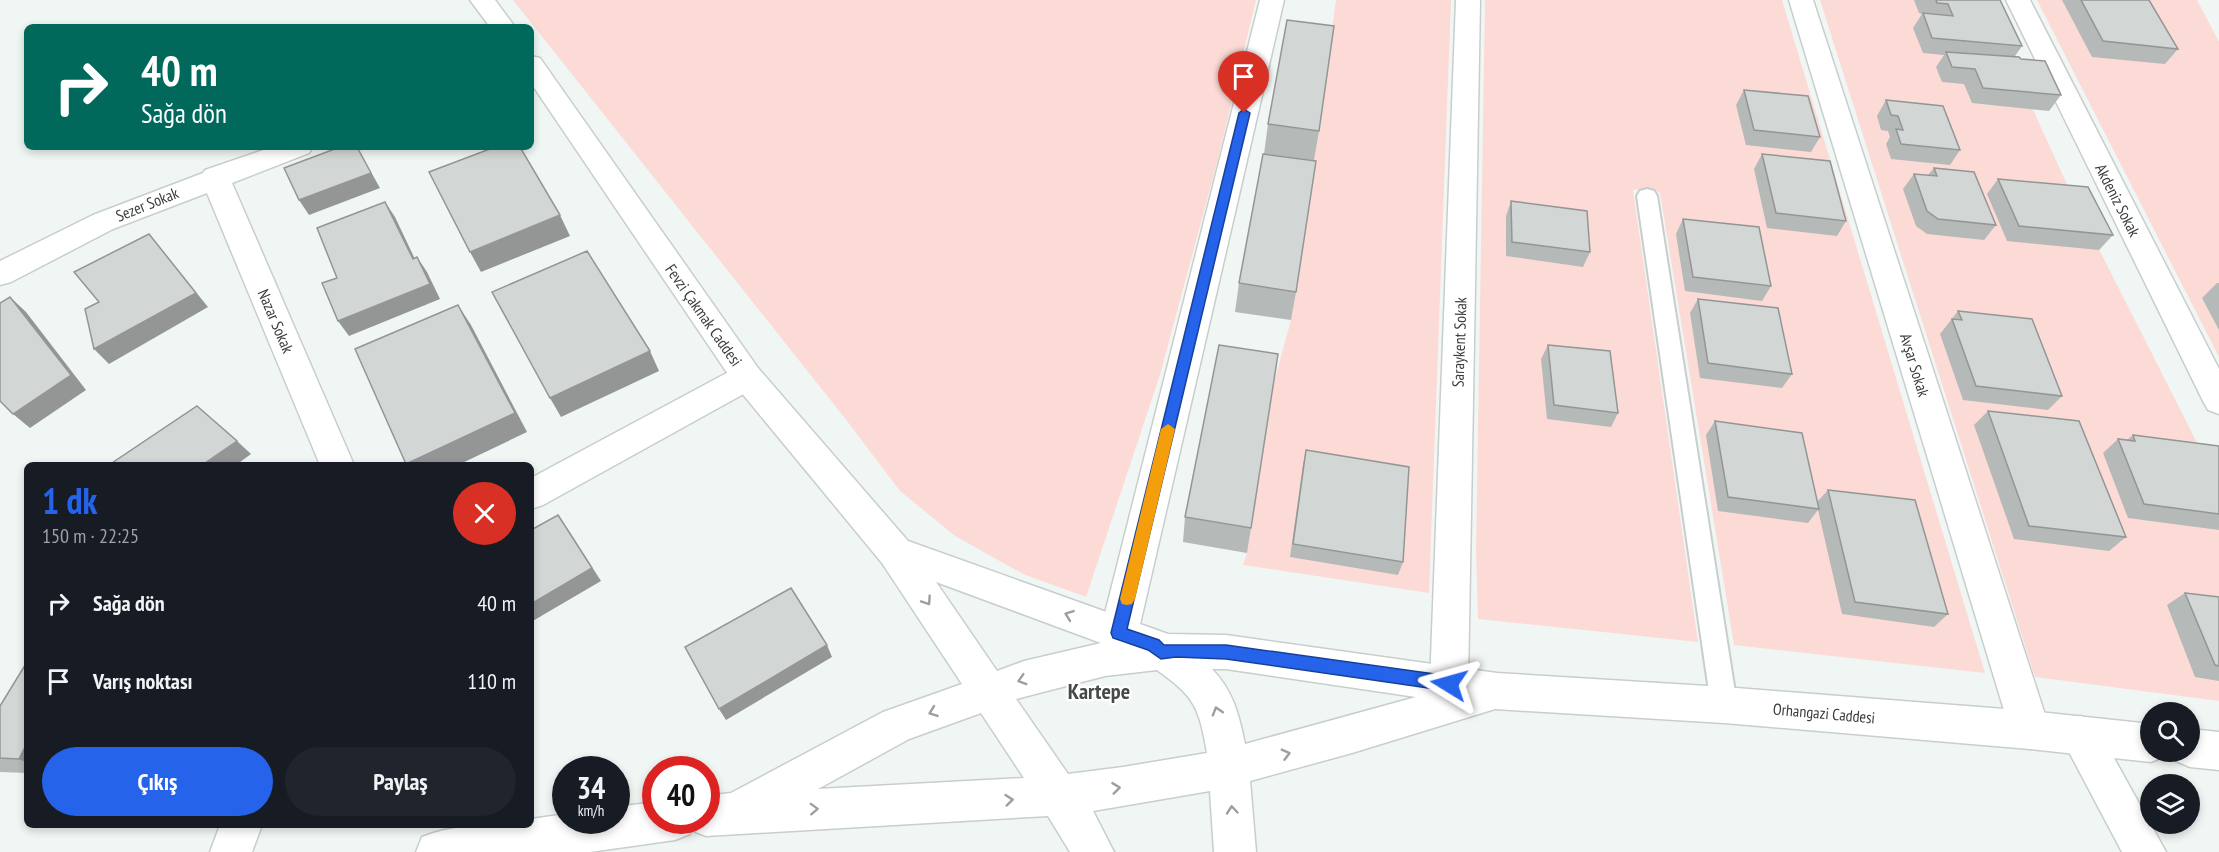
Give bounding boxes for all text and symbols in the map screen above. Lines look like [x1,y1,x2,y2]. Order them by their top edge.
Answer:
text: 40 m [141,43,218,98]
icon: right [42,48,120,126]
pin [1218,51,1269,113]
icon: arrive [1227,60,1260,93]
text: Sağa dön [141,96,227,130]
street label: Akdeniz Sokak [2091,160,2145,241]
street label: Sezer Sokak [113,182,182,226]
street label: Fevzi Çakmak Caddesi [661,260,747,370]
street label: Nazar Sokak [254,286,299,357]
street label: Saraykent Sokak [1447,296,1471,387]
street label: Avşar Sokak [1896,331,1934,400]
text: 1 dk [42,477,97,524]
button: close [453,482,516,545]
text: 150 m · 22:25 [42,523,139,549]
icon: right [42,587,75,620]
text: Sağa dön [93,589,165,617]
text: 40 m [477,589,516,617]
one-way arrow [920,594,931,605]
one-way arrow [1064,609,1075,622]
position arrow [1417,652,1481,716]
icon: arrive [42,665,75,698]
text: Varış noktası [93,667,193,695]
text: 110 m [467,667,516,695]
one-way arrow [1017,673,1028,685]
district label: Kartepe [1068,677,1130,705]
street label: Orhangazi Caddesi [1772,699,1876,727]
map controls [2140,702,2200,834]
button: search [2140,702,2200,762]
one-way arrow [928,705,939,718]
one-way arrow [1212,706,1224,717]
button: Çıkış [42,747,273,816]
button: Paylaş [285,747,516,816]
one-way arrow [1280,749,1290,762]
speed limit sign: 40 [642,756,720,834]
text: 34 [577,768,605,807]
button: layers [2140,774,2200,834]
one-way arrow [1111,782,1120,795]
one-way arrow [1004,795,1013,807]
text: km/h [578,801,604,820]
one-way arrow [809,803,818,816]
one-way arrow [1226,805,1239,814]

